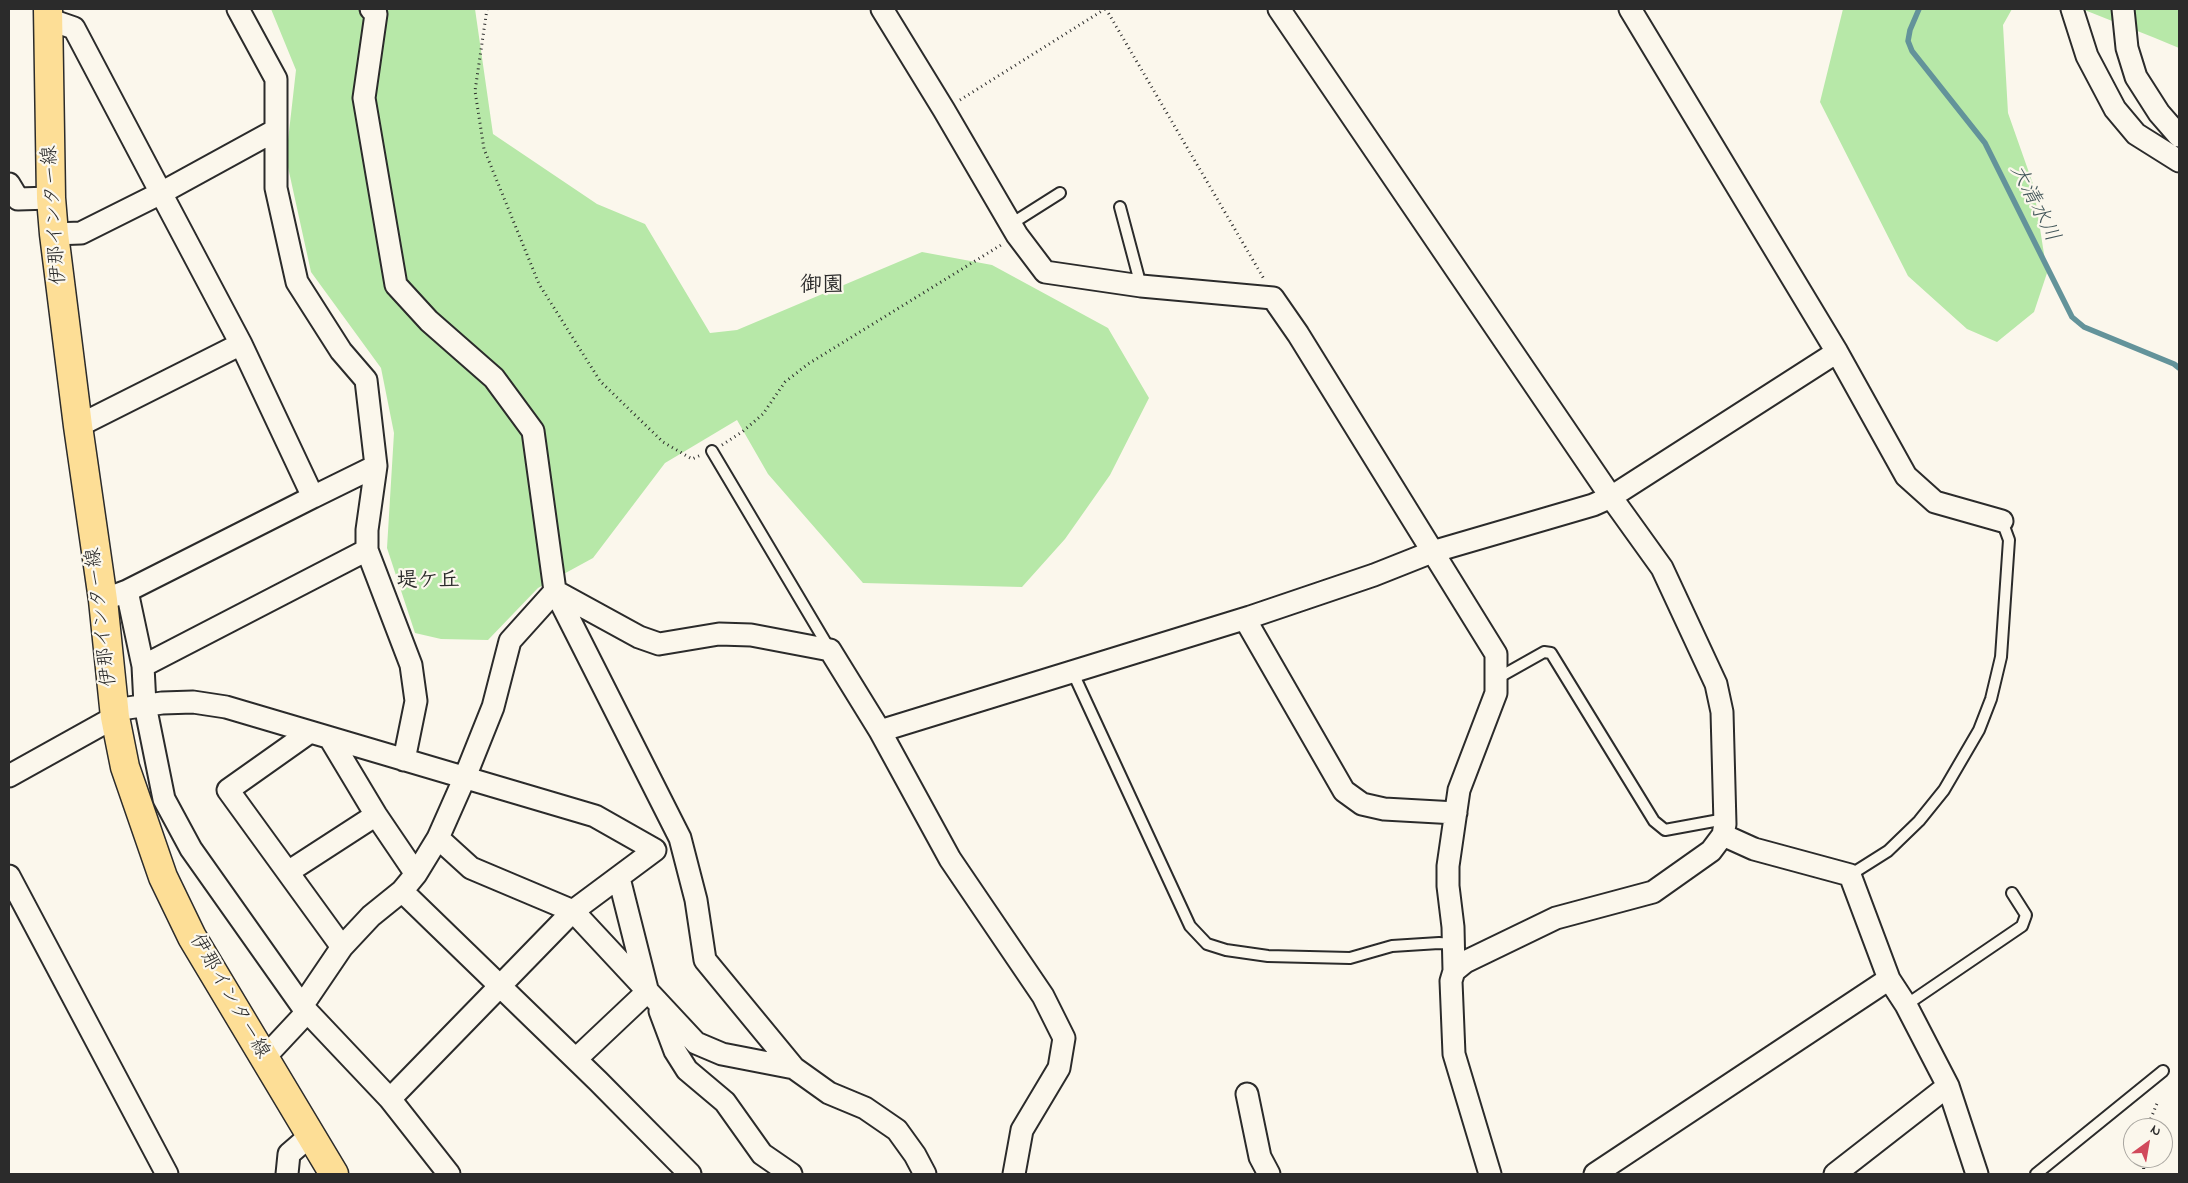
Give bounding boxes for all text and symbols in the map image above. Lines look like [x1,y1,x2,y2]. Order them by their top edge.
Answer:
street label: 伊那インター線 [39,144,73,286]
water label: 大清水川 [2003,161,2063,247]
district label: 御園 [800,274,844,300]
street label: 伊那インター線 [83,546,123,688]
district label: 堤ケ丘 [397,570,459,596]
street label: 伊那インター線 [183,930,273,1064]
north arrow [2123,1118,2173,1168]
text: N [2146,1119,2165,1142]

